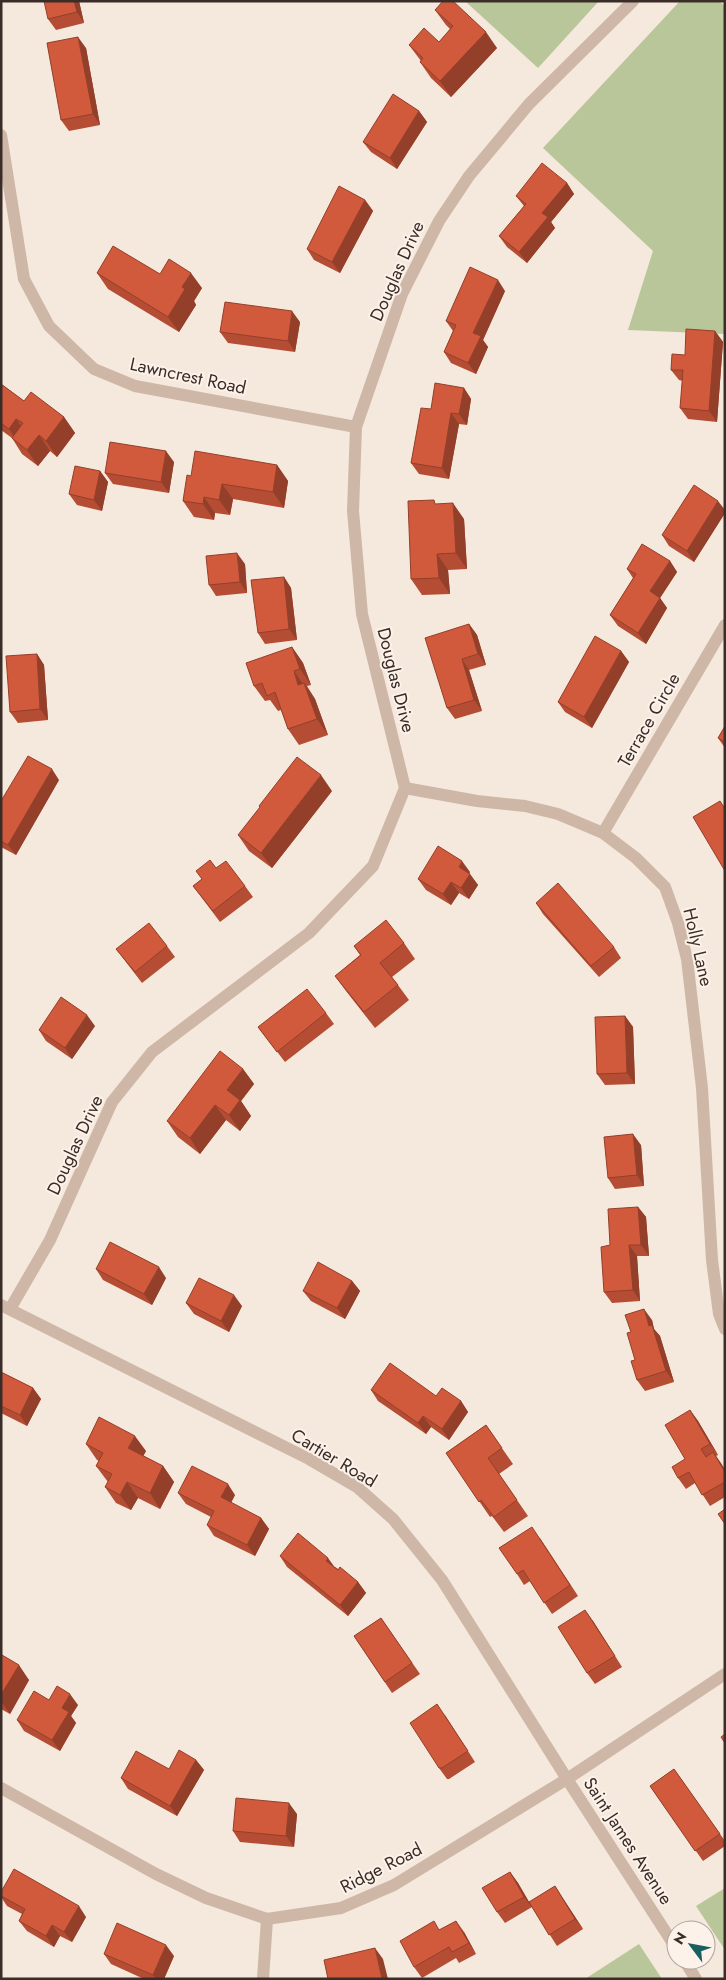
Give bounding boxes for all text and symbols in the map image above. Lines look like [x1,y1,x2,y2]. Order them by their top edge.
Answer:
street label: Douglas Drive [363,217,431,325]
street label: Lawncrest Road [128,351,248,401]
street label: Douglas Drive [370,625,422,735]
street label: Terrace Circle [611,668,687,772]
street label: Holly Lane [676,905,720,989]
street label: Douglas Drive [41,1091,109,1199]
street label: Cartier Road [286,1422,382,1494]
street label: Saint James Avenue [577,1772,679,1910]
street label: Ridge Road [336,1836,426,1900]
north arrow [666,1920,716,1970]
text: N [669,1928,691,1948]

